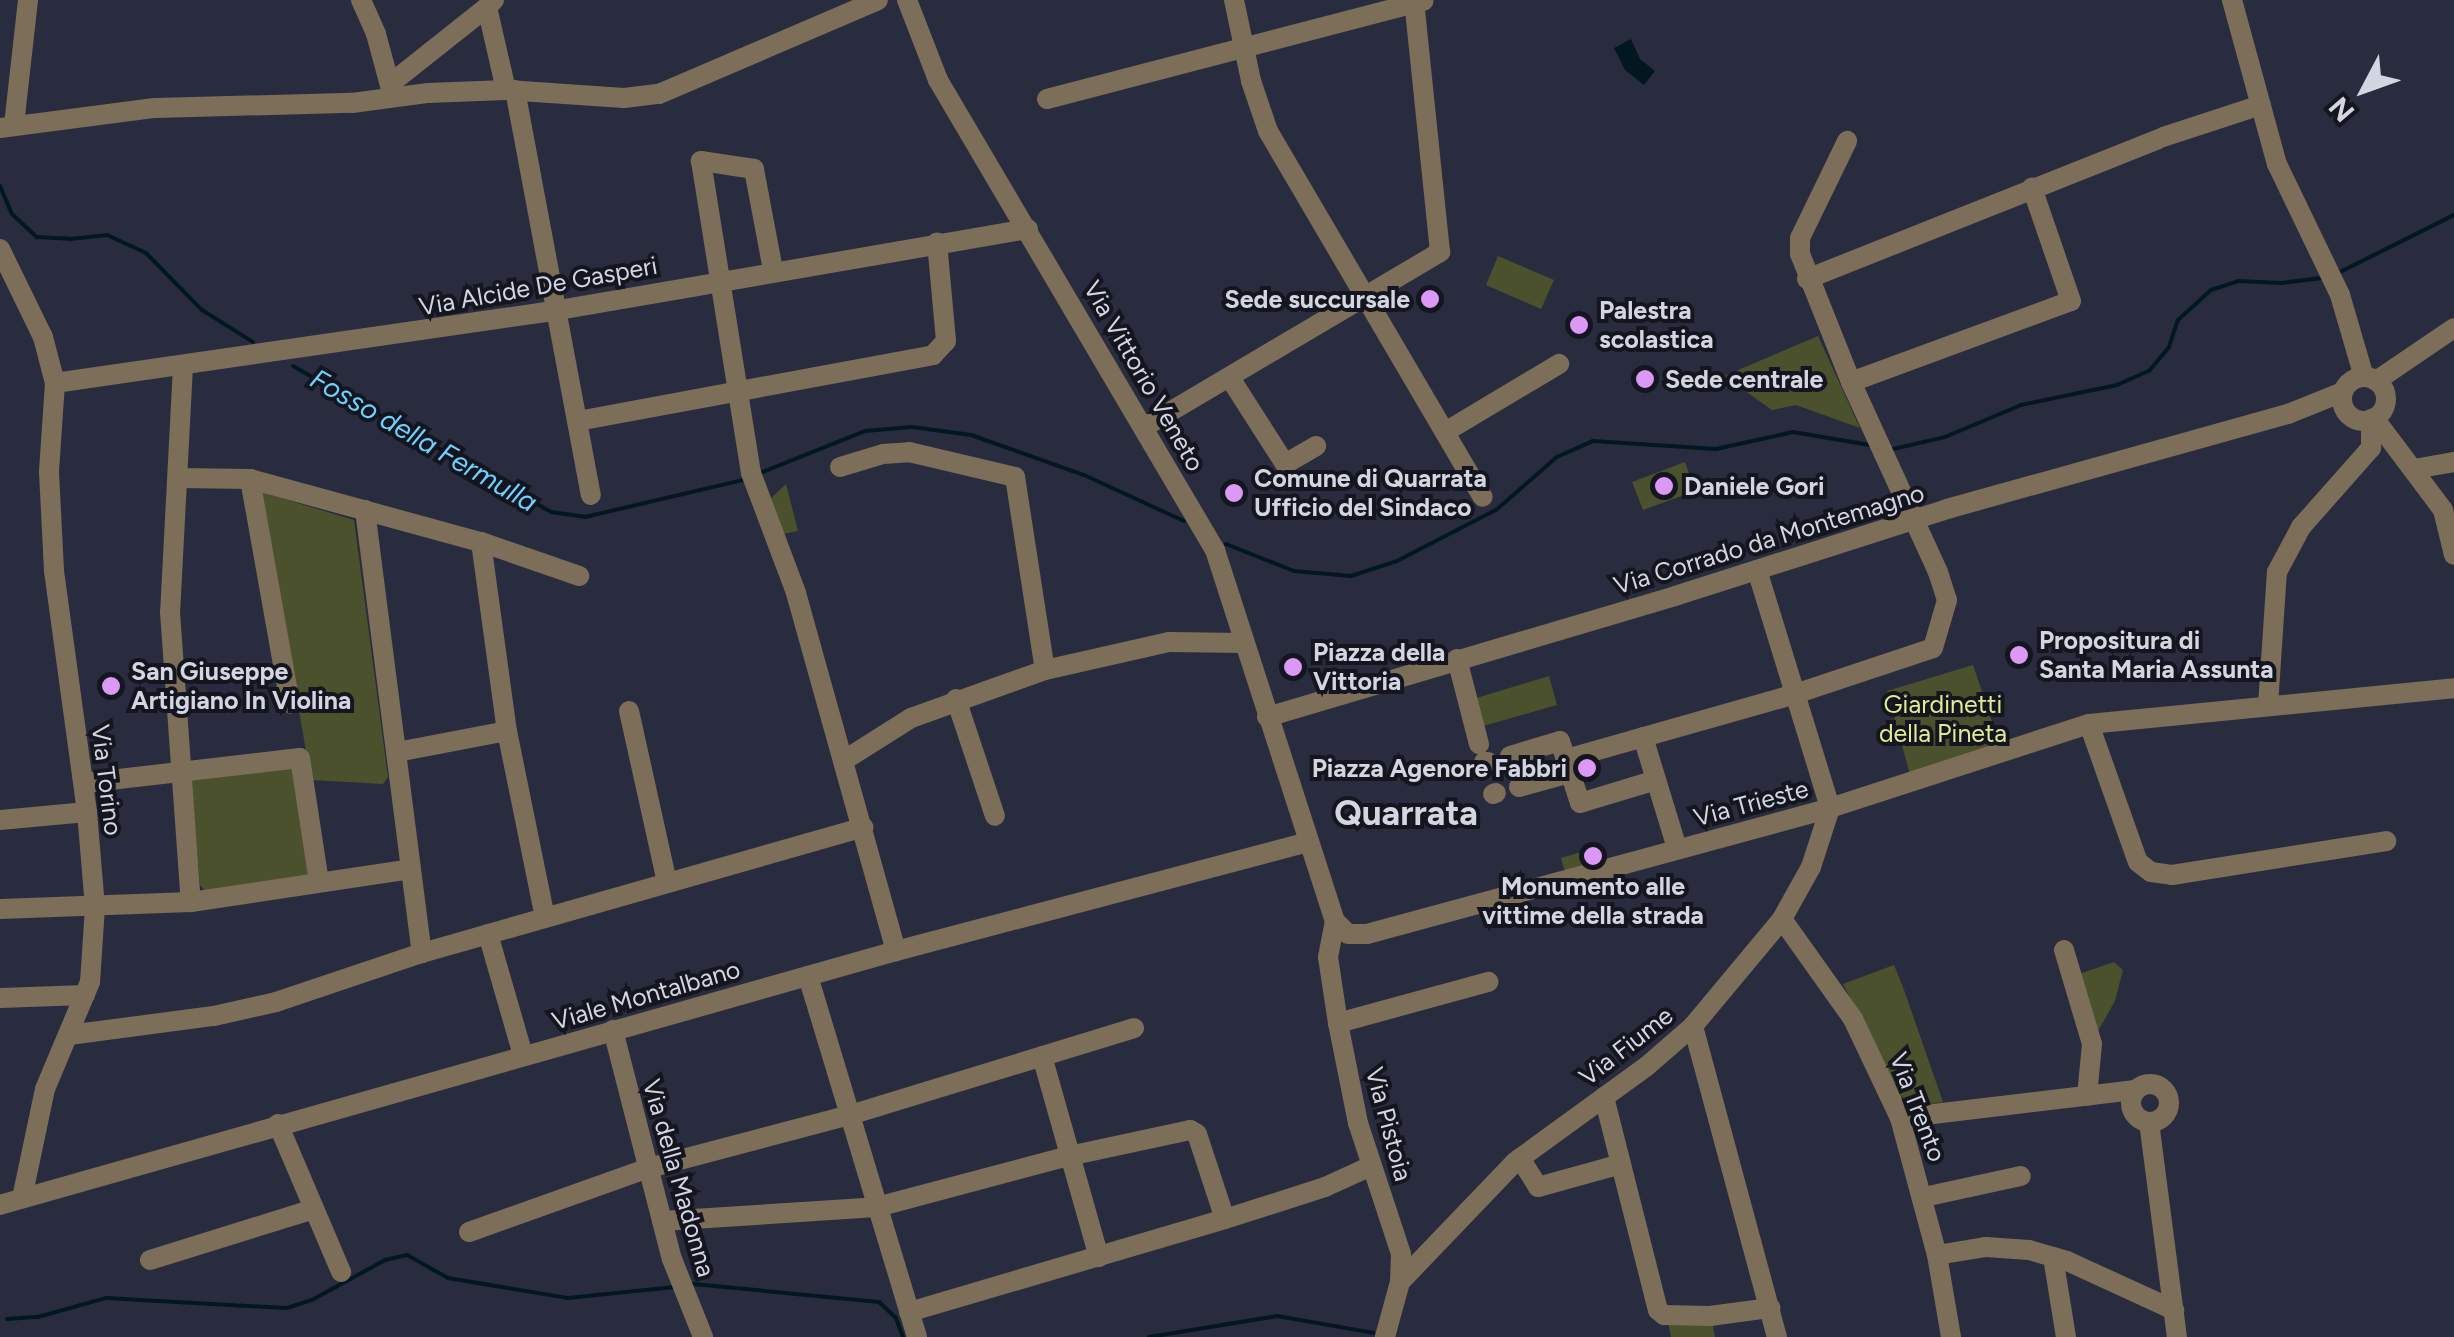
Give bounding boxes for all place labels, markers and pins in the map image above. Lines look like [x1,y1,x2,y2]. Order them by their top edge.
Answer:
place label: Sede succursale [1225,284,1410,314]
marker: Sede succursale [1419,288,1441,310]
place label: Palestra scolastica [1599,296,1714,355]
marker: Palestra scolastica [1568,314,1590,336]
place label: Sede centrale [1665,364,1823,394]
marker: Sede centrale [1634,368,1656,390]
place label: Comune di Quarrata Ufficio del Sindaco [1254,464,1487,523]
place label: Daniele Gori [1684,471,1824,501]
marker: Daniele Gori [1653,475,1675,497]
marker: Comune di Quarrata Ufficio del Sindaco [1223,482,1245,504]
place label: Propositura di Santa Maria Assunta [2039,626,2274,685]
place label: Piazza della Vittoria [1313,638,1445,697]
marker: Propositura di Santa Maria Assunta [2008,644,2030,666]
marker: Piazza della Vittoria [1282,656,1304,678]
place label: San Giuseppe Artigiano In Violina [131,657,351,716]
marker: San Giuseppe Artigiano In Violina [100,675,122,697]
place label: Piazza Agenore Fabbri [1312,753,1567,783]
marker: Piazza Agenore Fabbri [1576,757,1598,779]
marker: Monumento alle vittime della strada [1582,845,1604,867]
place label: Monumento alle vittime della strada [1482,872,1704,931]

